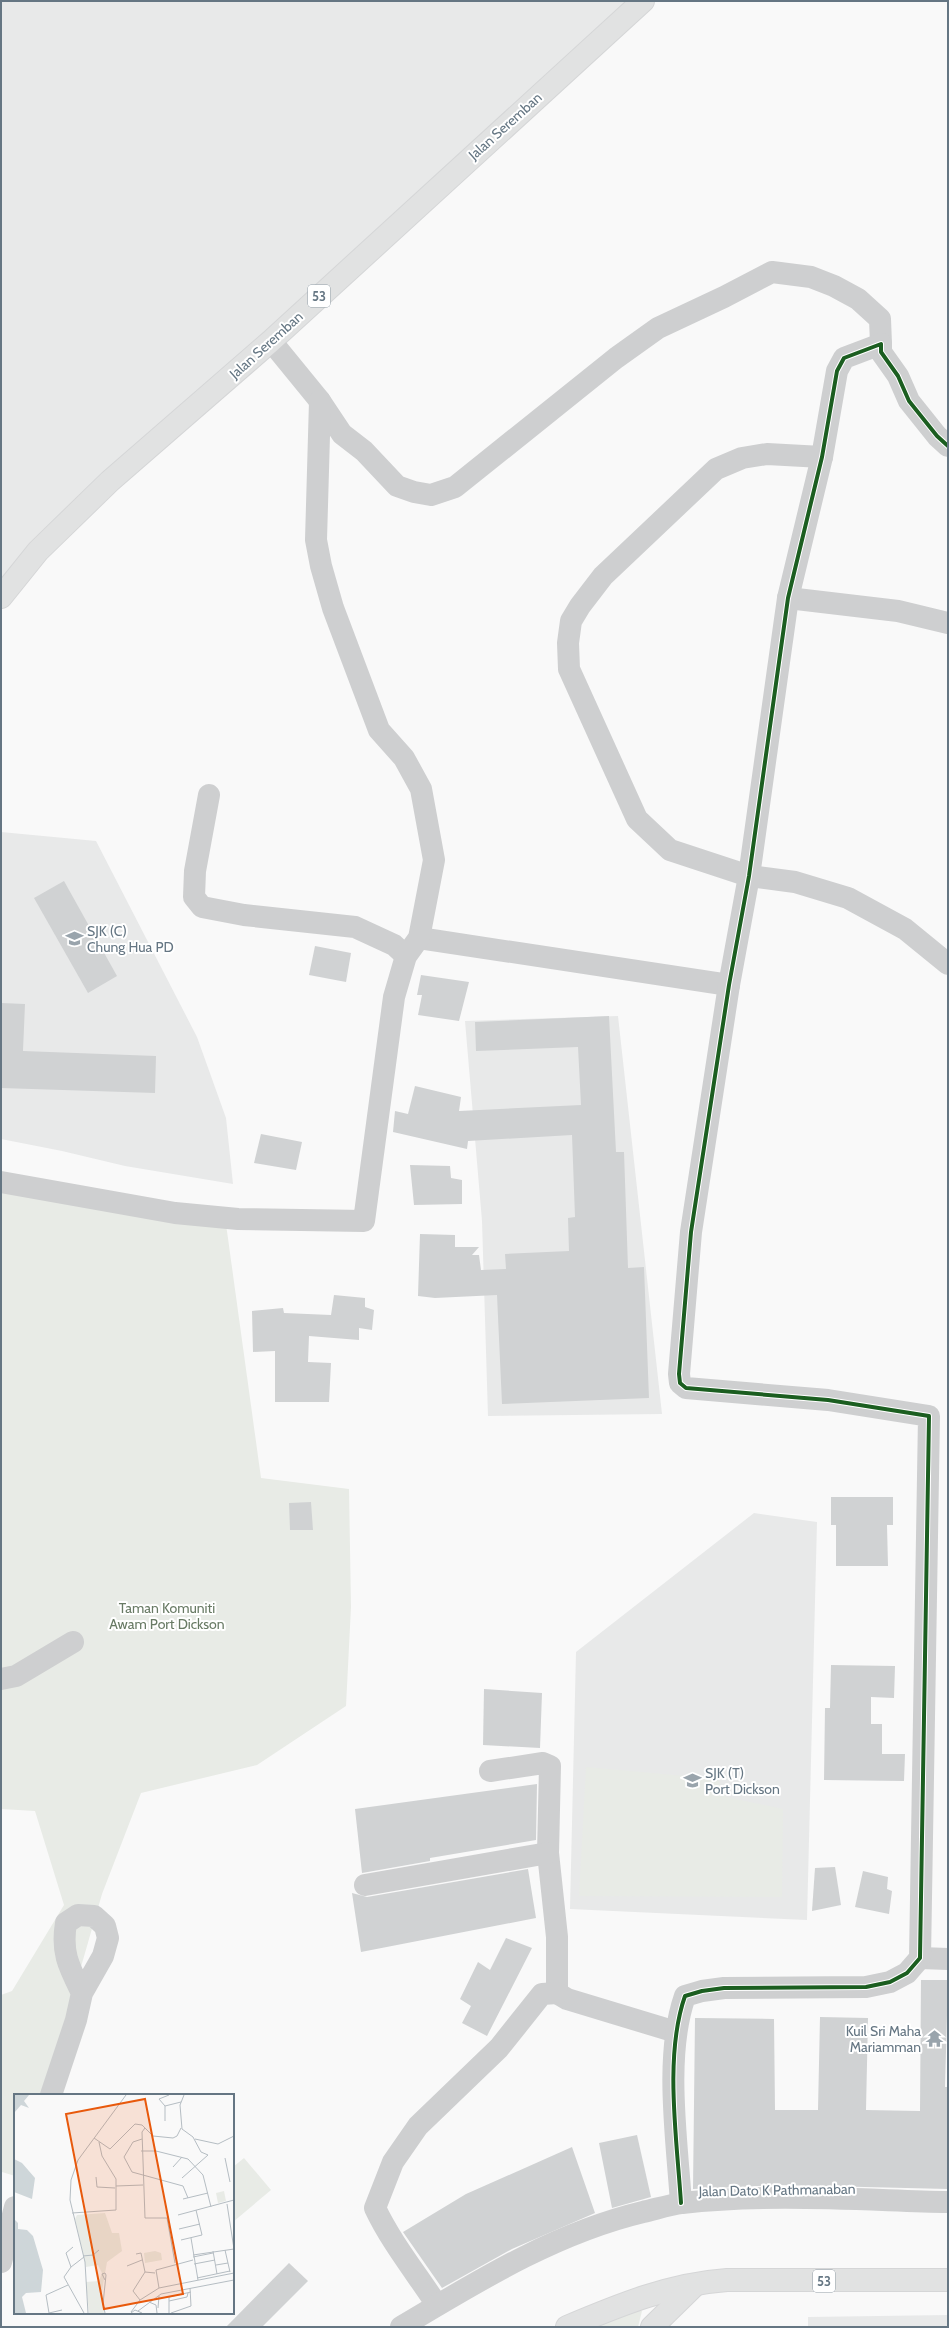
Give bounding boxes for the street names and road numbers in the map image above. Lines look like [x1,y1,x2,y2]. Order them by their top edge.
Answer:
street label: Jalan Seremban [464,88,546,164]
road number: 53 [308,285,330,307]
street label: Jalan Seremban [225,307,307,383]
street label: Jalan Dato K Pathmanaban [697,2180,856,2200]
road number: 53 [813,2270,835,2292]

